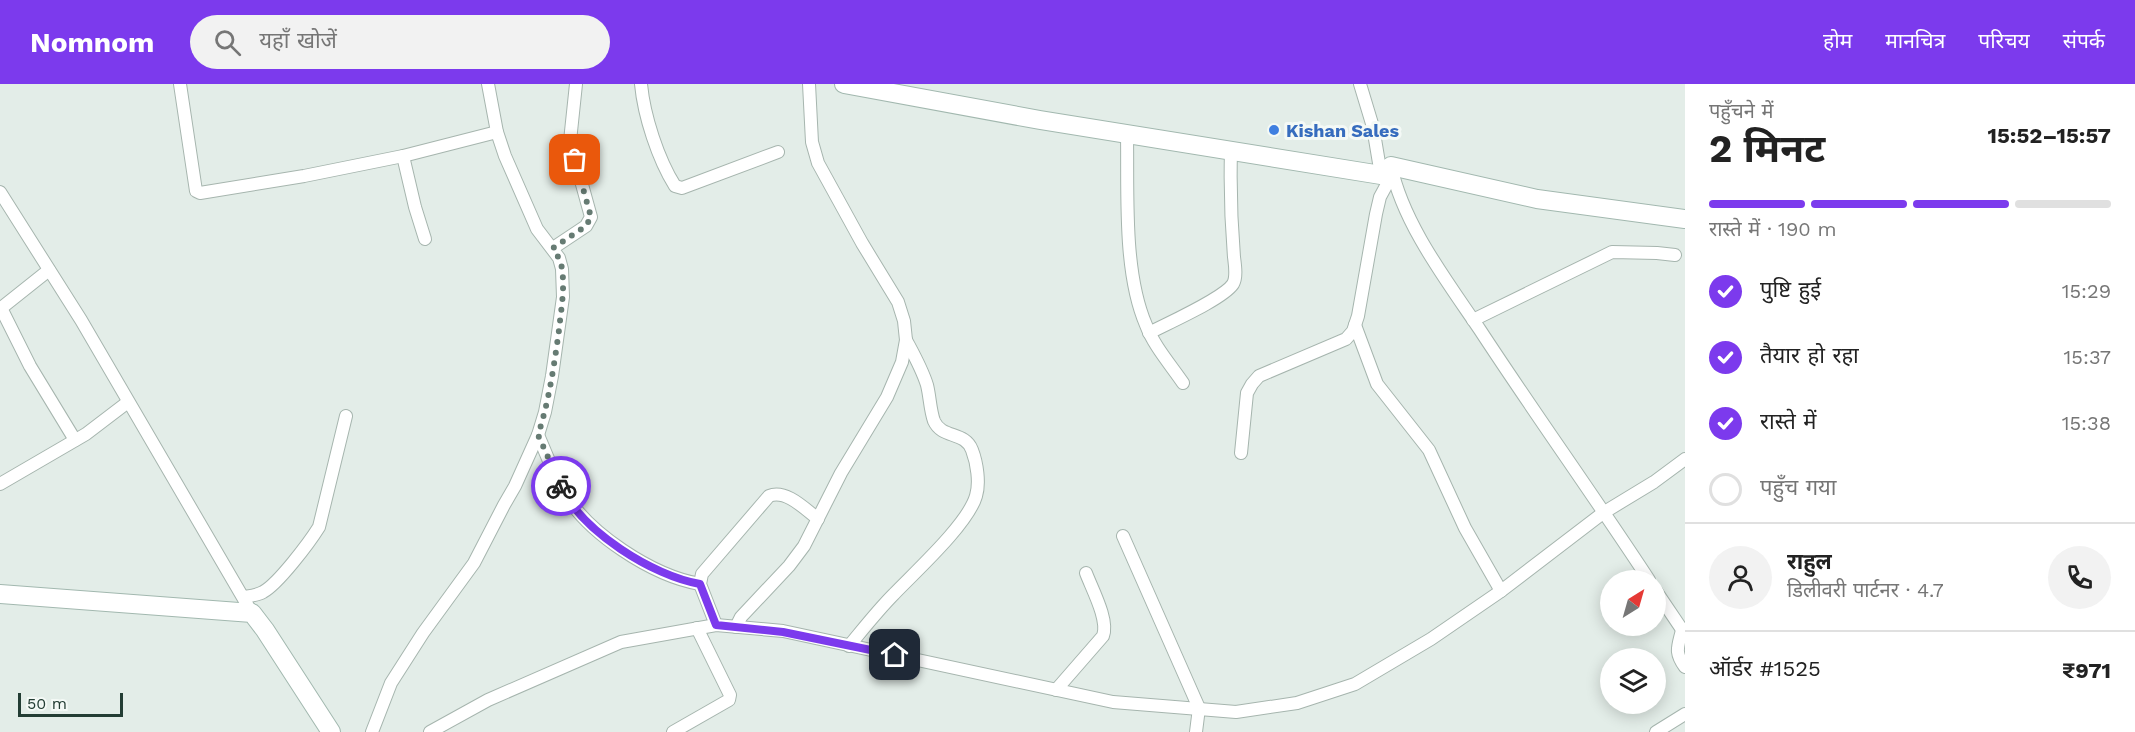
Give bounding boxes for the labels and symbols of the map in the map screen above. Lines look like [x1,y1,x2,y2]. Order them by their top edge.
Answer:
place label: Kishan Sales [1286,120,1399,141]
marker: Kishan Sales [1267,123,1281,137]
pin [549,134,600,185]
courier [531,456,591,516]
north arrow [1600,570,1666,636]
pin [869,629,920,680]
scale bar [18,690,123,718]

